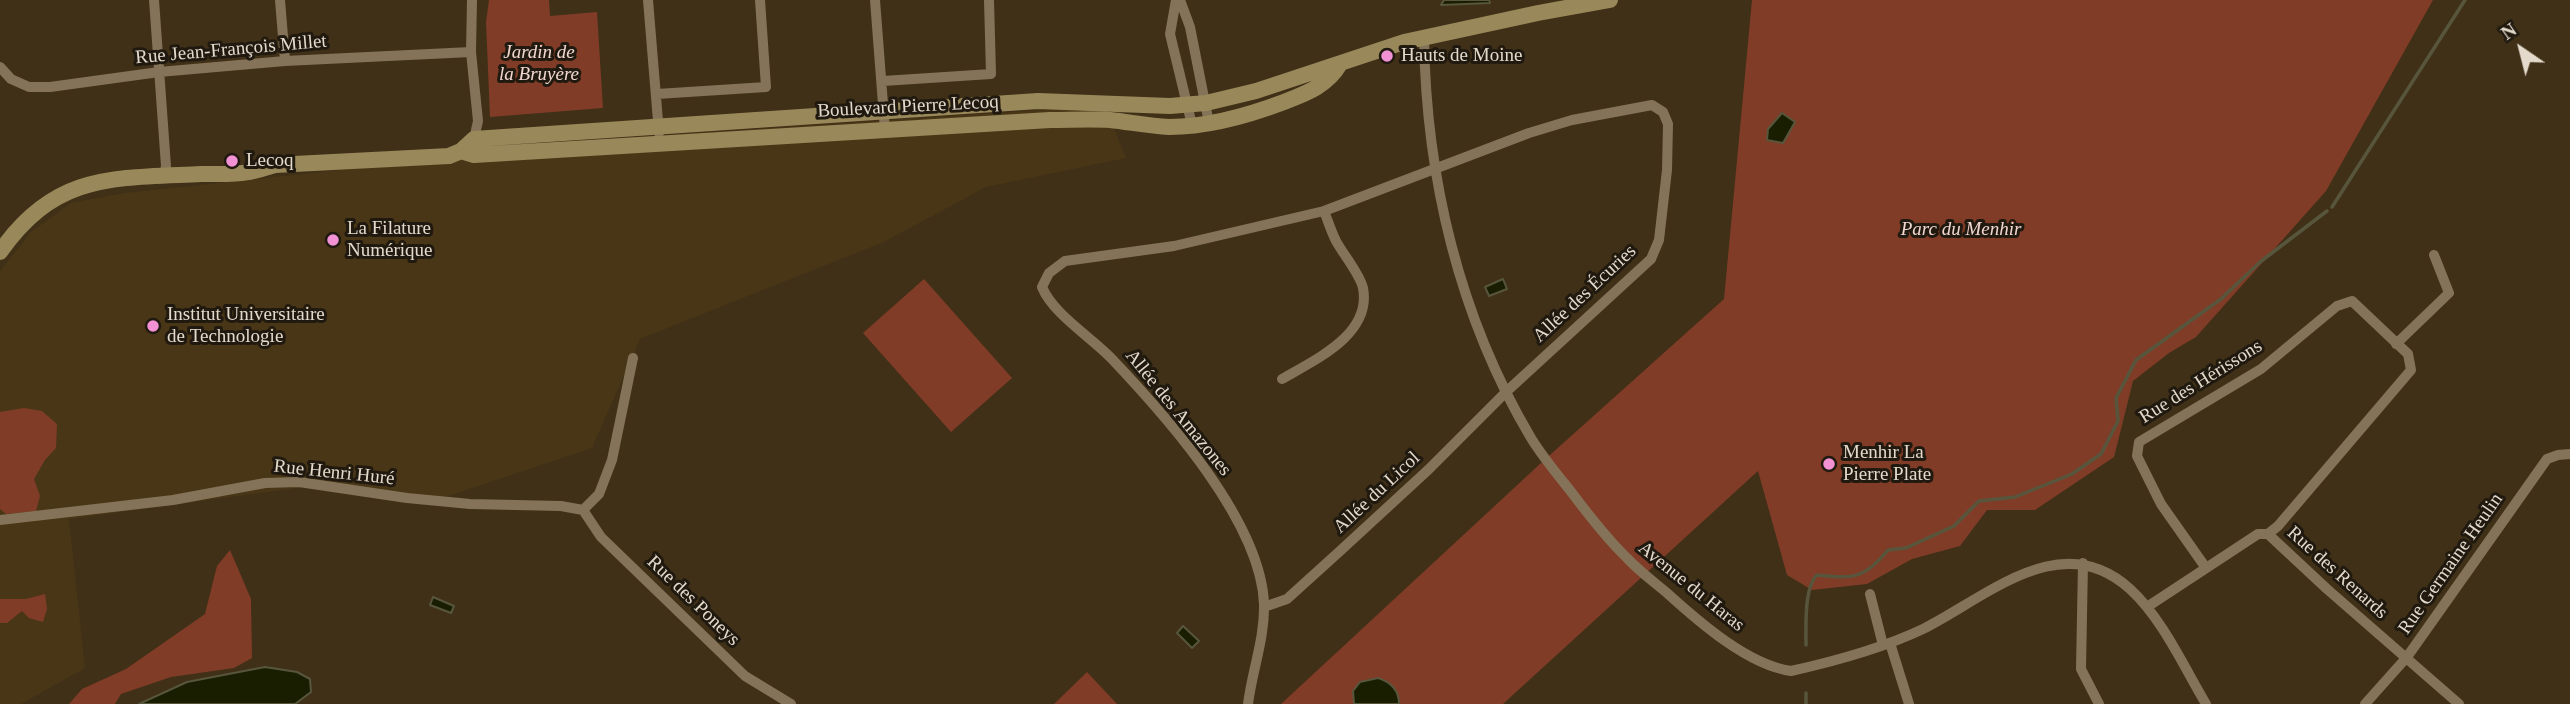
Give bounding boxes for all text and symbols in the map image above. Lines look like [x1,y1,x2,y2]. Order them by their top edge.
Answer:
north arrow [2486,14,2556,84]
text: N [2497,19,2520,44]
street label: Rue Jean-François Millet [134,30,328,70]
park label: Jardin de la Bruyère [499,42,579,86]
place label: Hauts de Moine [1401,45,1522,67]
marker: Hauts de Moine [1379,48,1395,64]
street label: Boulevard Pierre Lecoq [817,91,999,123]
place label: Lecoq [246,150,293,172]
marker: Lecoq [224,153,240,169]
place label: La Filature Numérique [347,218,432,262]
park label: Parc du Menhir [1901,219,2021,241]
marker: La Filature Numérique [325,232,341,248]
street label: Allée des Écuries [1529,240,1641,348]
place label: Institut Universitaire de Technologie [167,304,325,348]
marker: Institut Universitaire de Technologie [145,318,161,334]
street label: Rue des Hérissons [2135,335,2267,429]
street label: Allée des Amazones [1120,345,1236,481]
place label: Menhir La Pierre Plate [1843,442,1931,486]
street label: Allée du Licol [1329,447,1425,539]
street label: Rue Henri Huré [272,455,396,491]
marker: Menhir La Pierre Plate [1821,456,1837,472]
street label: Rue Germaine Heulin [2394,489,2508,639]
street label: Rue des Renards [2282,522,2392,624]
street label: Avenue du Haras [1633,537,1749,637]
street label: Rue des Poneys [642,551,744,651]

